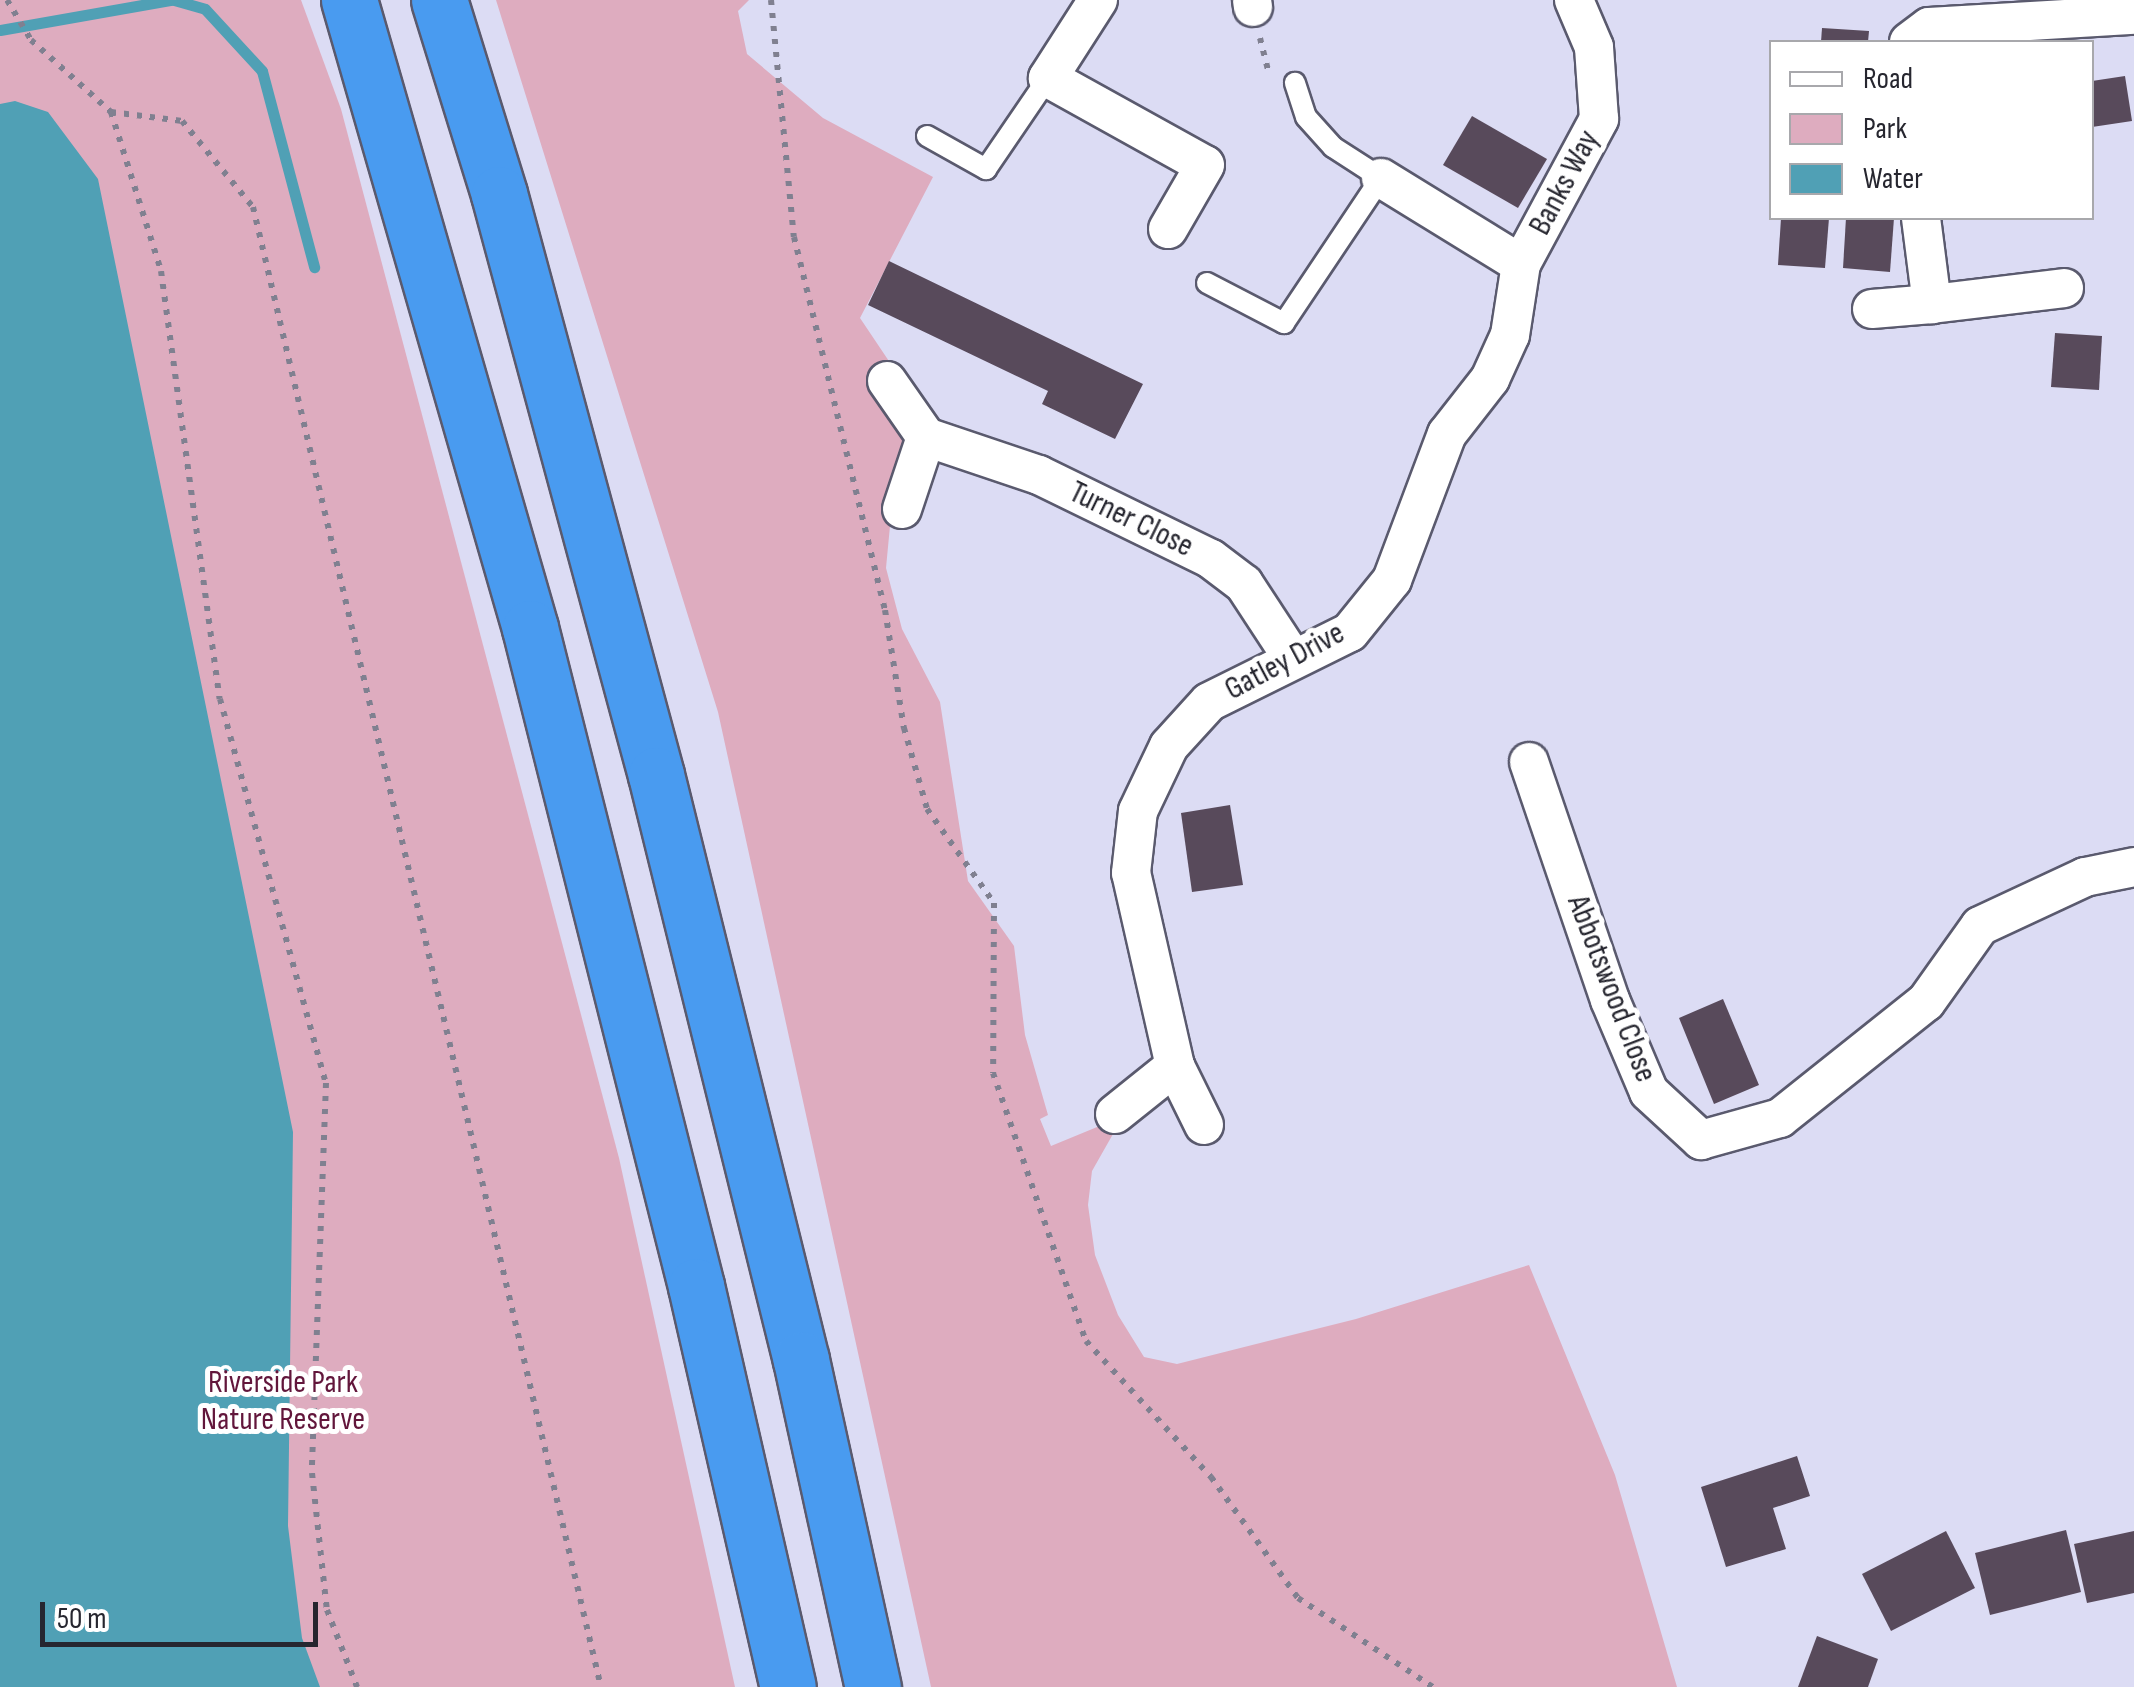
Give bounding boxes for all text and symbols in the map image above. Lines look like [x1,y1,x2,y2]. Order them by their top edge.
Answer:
legend [1769,40,2094,220]
text: Road [1863,61,1913,97]
text: Park [1863,111,1907,147]
street label: Banks Way [1521,124,1609,242]
text: Water [1863,161,1923,197]
street label: Turner Close [1063,474,1199,566]
street label: Gatley Drive [1219,615,1351,709]
street label: Abbotswood Close [1558,890,1664,1088]
park label: Riverside Park Nature Reserve [201,1365,365,1440]
scale bar [45,1582,322,1644]
text: 50 m [57,1601,106,1637]

